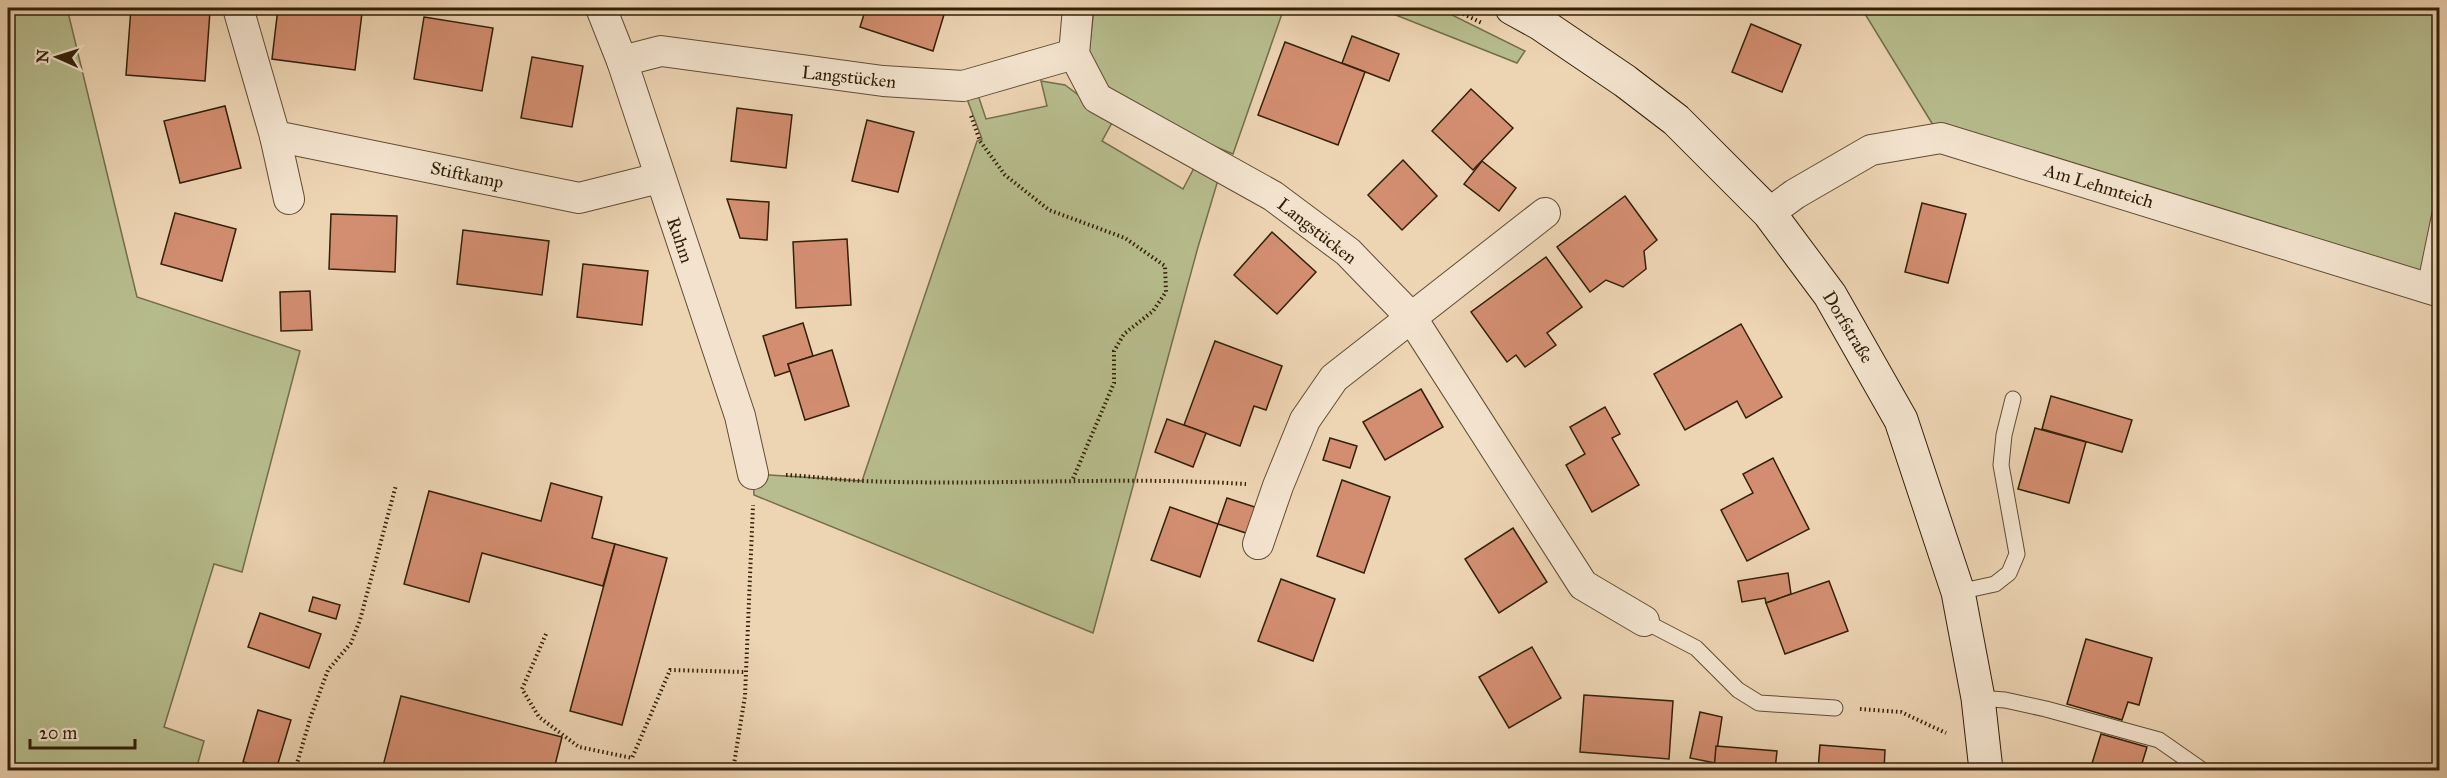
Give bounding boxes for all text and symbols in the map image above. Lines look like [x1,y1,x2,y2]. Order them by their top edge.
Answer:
north arrow [27,27,87,87]
text: N [33,49,52,64]
street label: Langstücken [801,61,897,94]
street label: Stiftkamp [428,157,506,193]
street label: Am Lehmteich [2041,159,2156,213]
street label: Langstücken [1272,193,1361,270]
street label: Ruhm [662,214,698,266]
street label: Dorfstraße [1818,287,1878,367]
scale bar [30,712,135,750]
text: 20 m [39,722,77,744]

